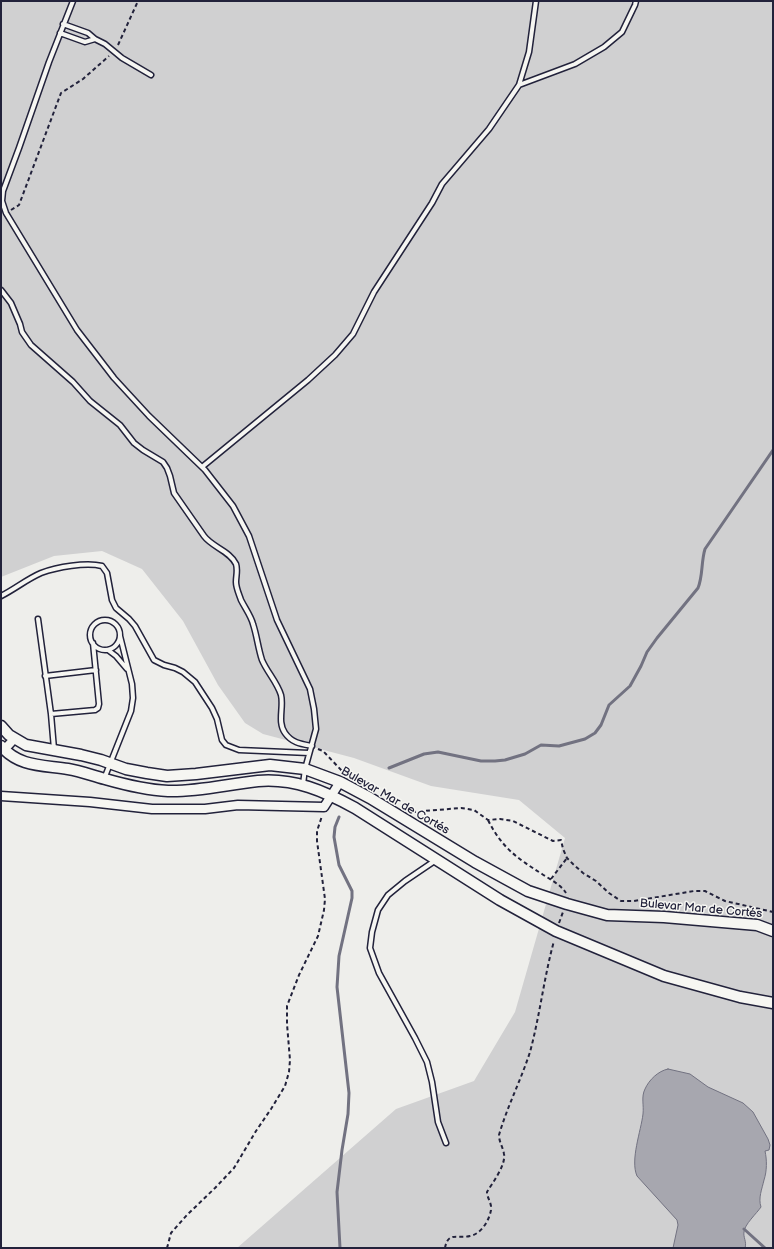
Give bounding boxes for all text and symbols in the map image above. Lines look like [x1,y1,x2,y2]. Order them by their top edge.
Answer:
street label: Bulevar Mar de Cortés [338,764,452,838]
street label: Bulevar Mar de Cortés [639,896,763,922]

